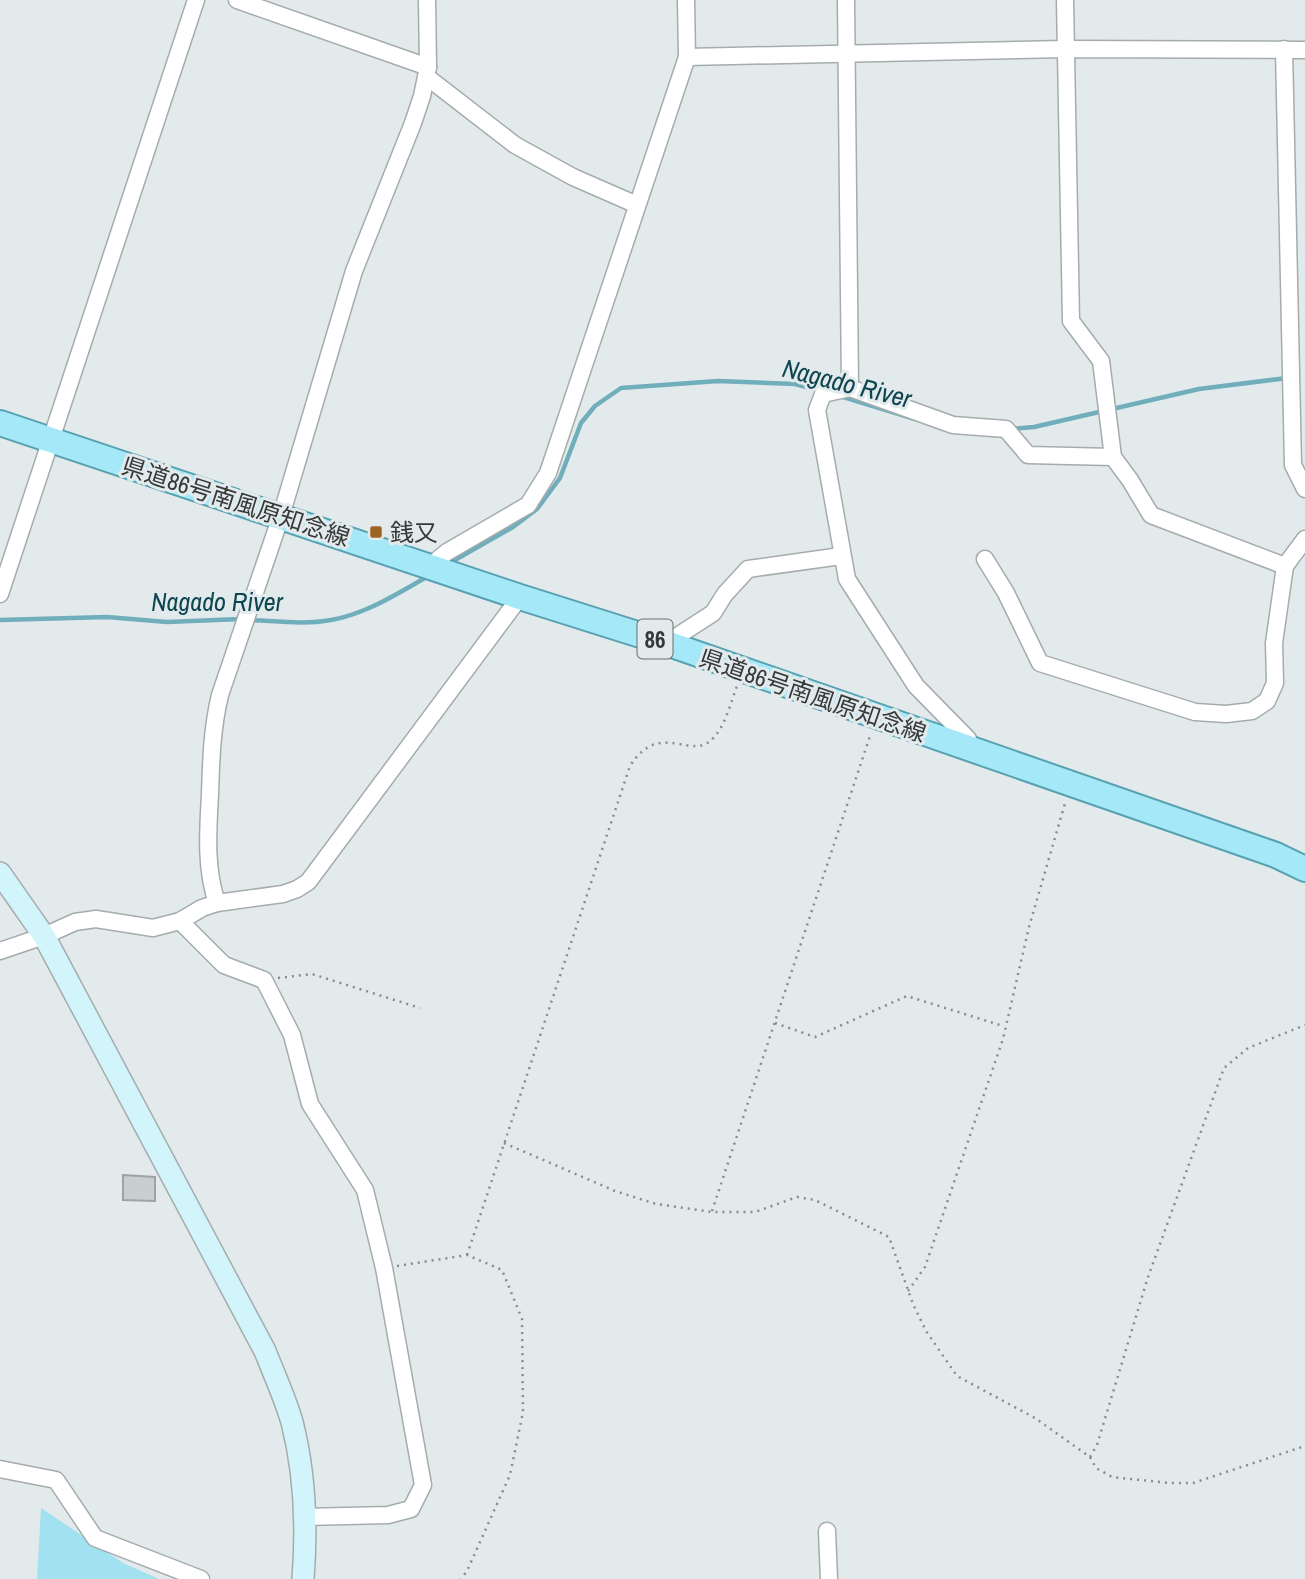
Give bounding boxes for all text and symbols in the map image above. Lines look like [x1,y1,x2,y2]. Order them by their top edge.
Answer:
water label: Nagado River [779,350,916,416]
street label: 県道86号南風原知念線 [118,449,354,553]
place label: 銭又 [390,516,438,548]
marker: 銭又 [368,524,384,540]
water label: Nagado River [151,584,284,619]
road number: 86 [638,620,672,659]
street label: 県道86号南風原知念線 [695,641,931,749]

